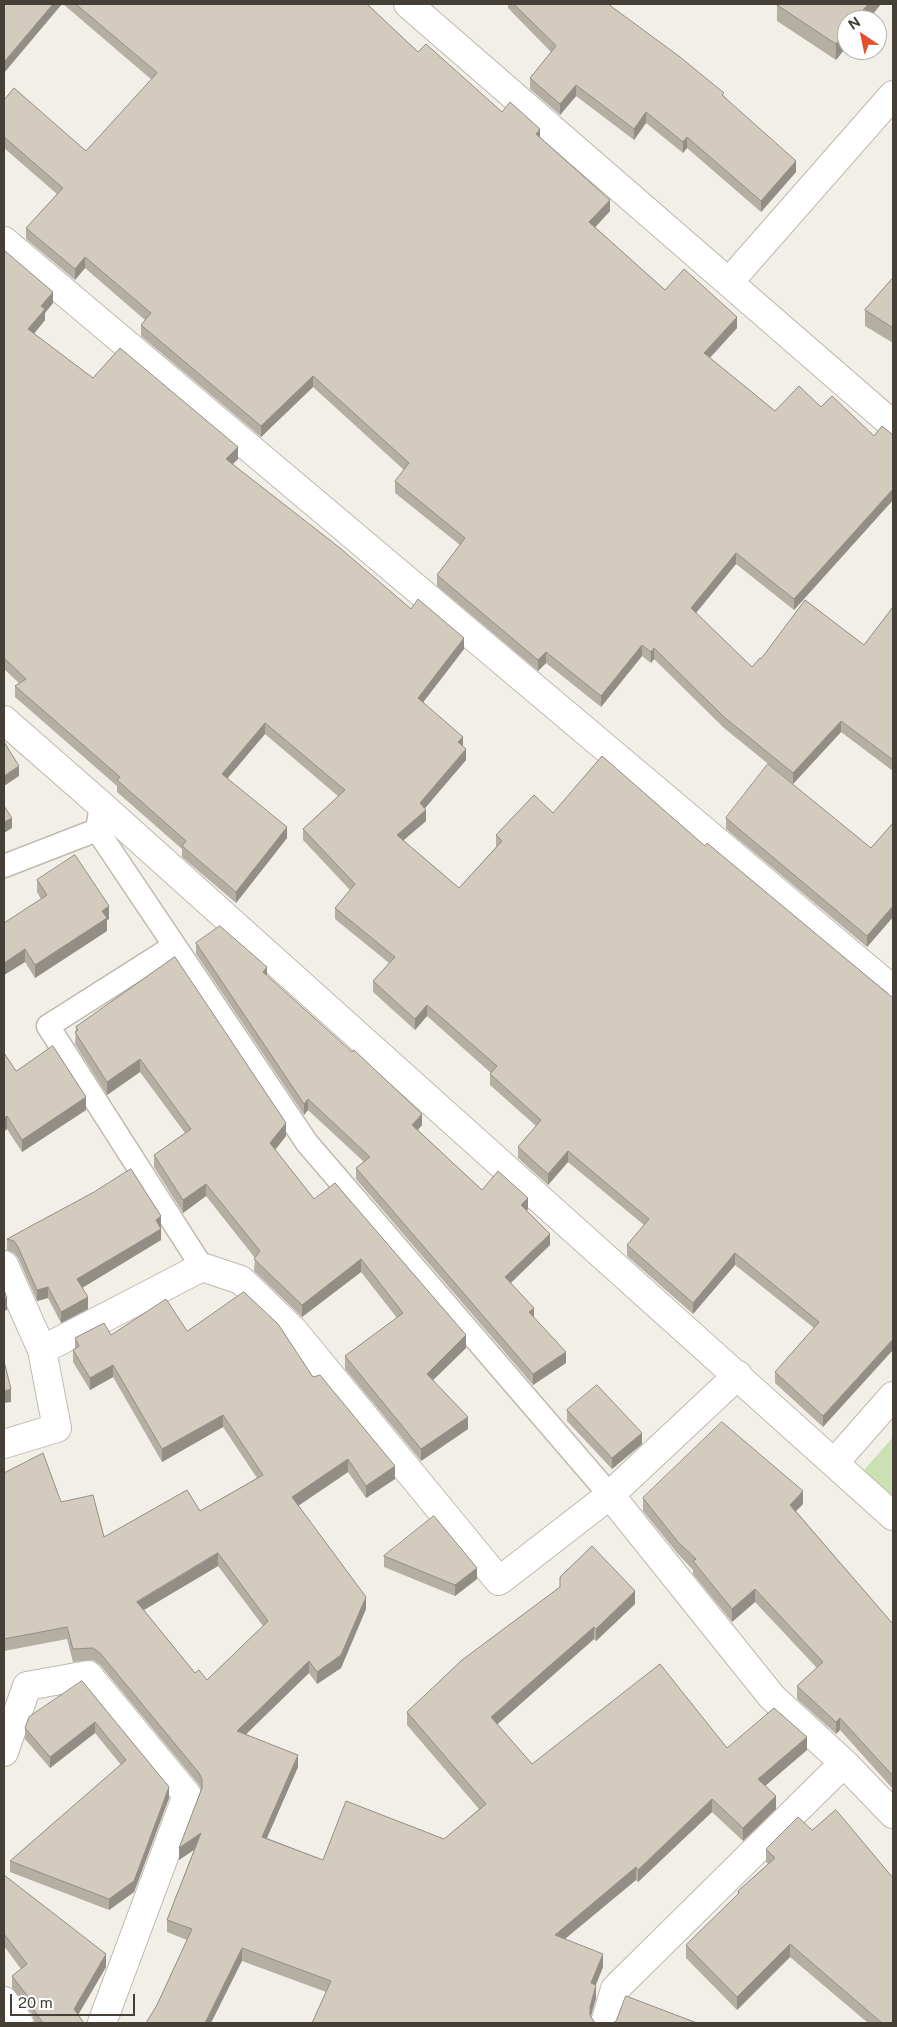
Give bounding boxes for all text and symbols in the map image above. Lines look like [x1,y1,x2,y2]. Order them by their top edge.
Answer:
north arrow [837,10,887,60]
text: N [845,14,863,33]
scale bar [12,1984,138,2016]
text: 20 m [18,1994,53,2011]

